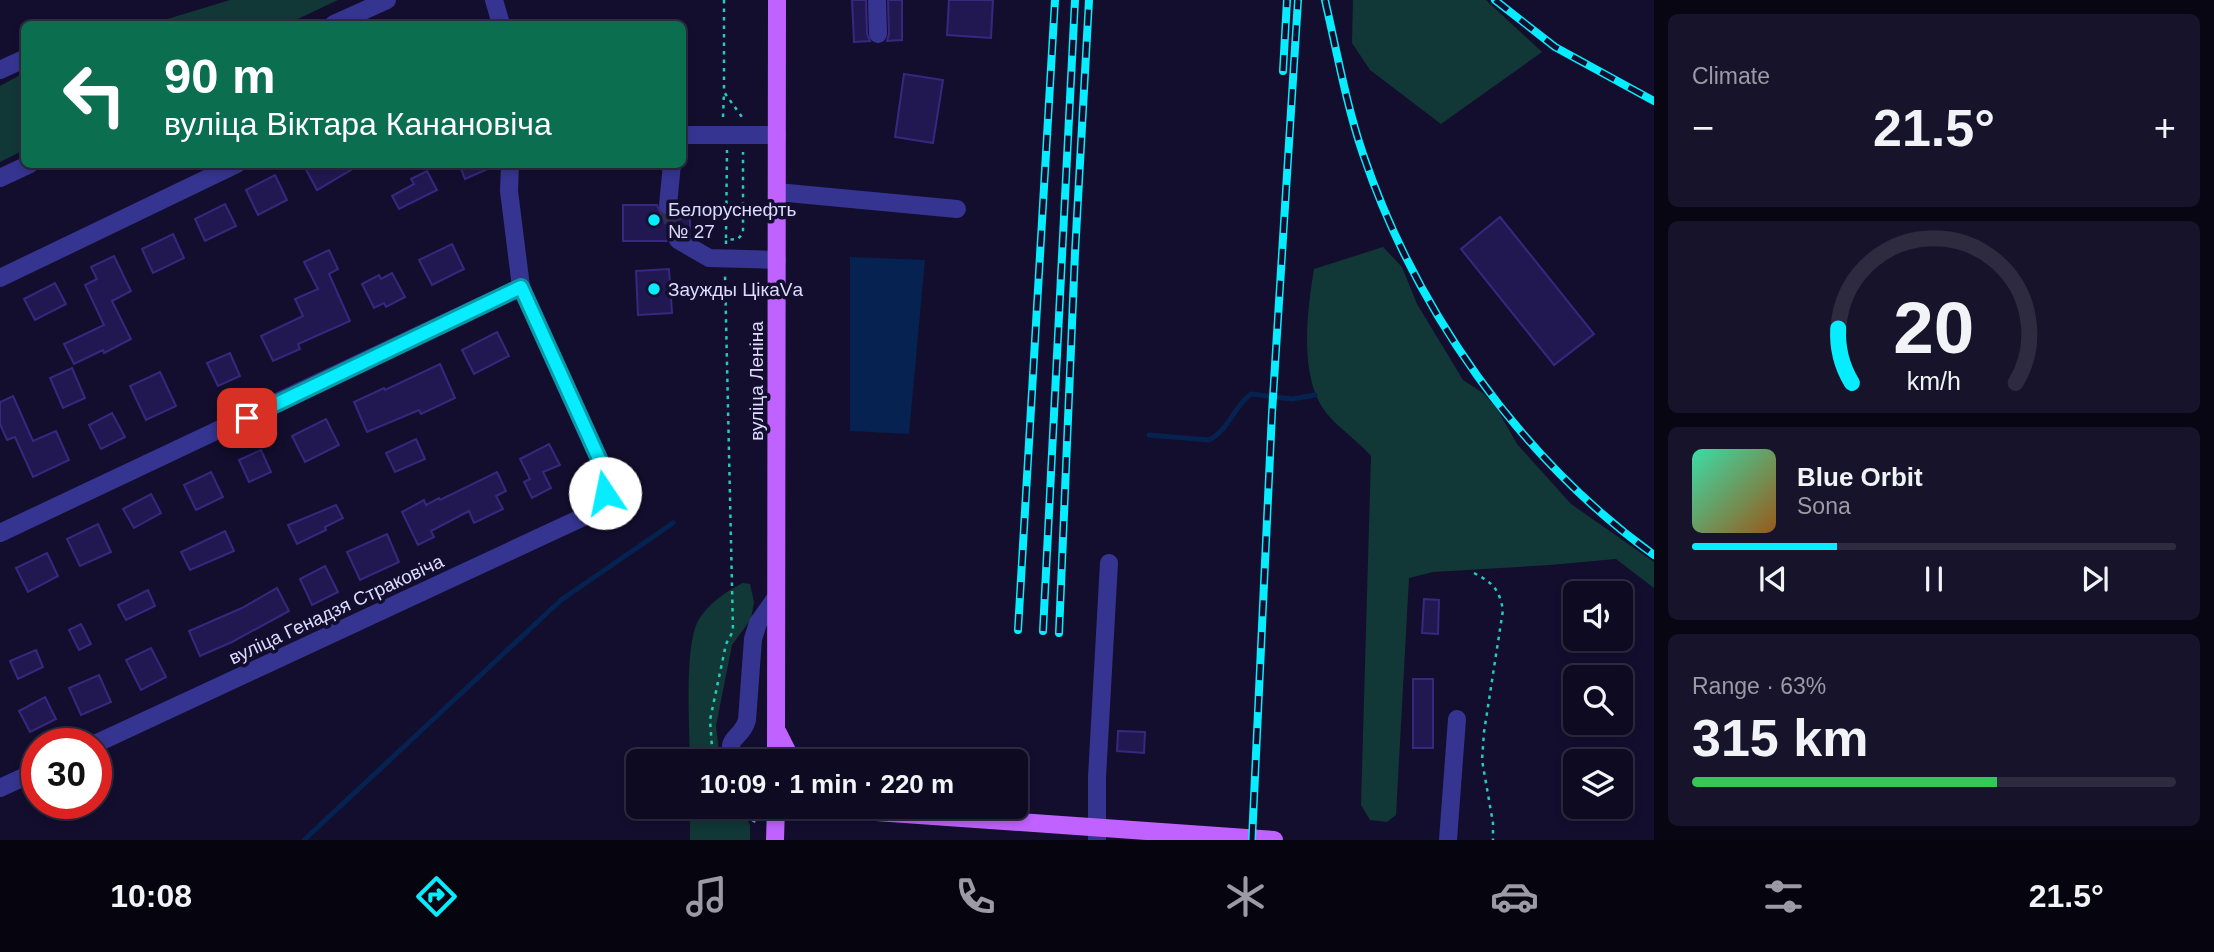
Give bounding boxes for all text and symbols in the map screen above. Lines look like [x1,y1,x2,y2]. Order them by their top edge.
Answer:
icon: left [49,49,140,140]
text: 90 m [164,49,276,103]
text: Climate [1692,63,1770,89]
text: 21.5° [1873,99,1995,157]
text: вуліца Віктара Канановіча [164,106,552,142]
text: − [1692,107,1714,149]
text: + [2154,107,2176,149]
place label: Белоруснефть № 27 [668,199,796,242]
marker: Белоруснефть № 27 [646,212,662,228]
place label: Заужды ЦікаVа [668,279,804,300]
marker: Заужды ЦікаVа [646,281,662,297]
text: 20 [1894,287,1974,368]
street label: вуліца Леніна [746,321,767,441]
text: km/h [1907,367,1961,395]
pin [217,388,277,448]
icon: arrive [228,399,266,437]
position arrow [568,456,642,530]
text: Blue Orbit [1797,462,1923,492]
text: Sona [1797,493,1851,519]
street label: вуліца Генадзя Страковіча [226,550,447,668]
icon: previous [1754,560,1792,598]
icon: pause [1915,560,1953,598]
icon: next [2076,560,2114,598]
map controls [1563,581,1633,819]
button: sound [1563,581,1633,651]
button: search [1563,665,1633,735]
text: Range · 63% [1692,673,1826,699]
text: 315 km [1692,709,1868,767]
speed limit sign: 30 [21,728,112,819]
button: layers [1563,749,1633,819]
text: 10:09 · 1 min · 220 m [700,769,954,799]
icon: directions [412,872,461,921]
icon: music [682,872,731,921]
icon: phone [951,872,1000,921]
icon: climate [1221,872,1270,921]
icon: car [1490,872,1539,921]
icon: filters [1759,872,1808,921]
text: 10:08 [110,878,192,914]
text: 21.5° [2029,878,2104,914]

